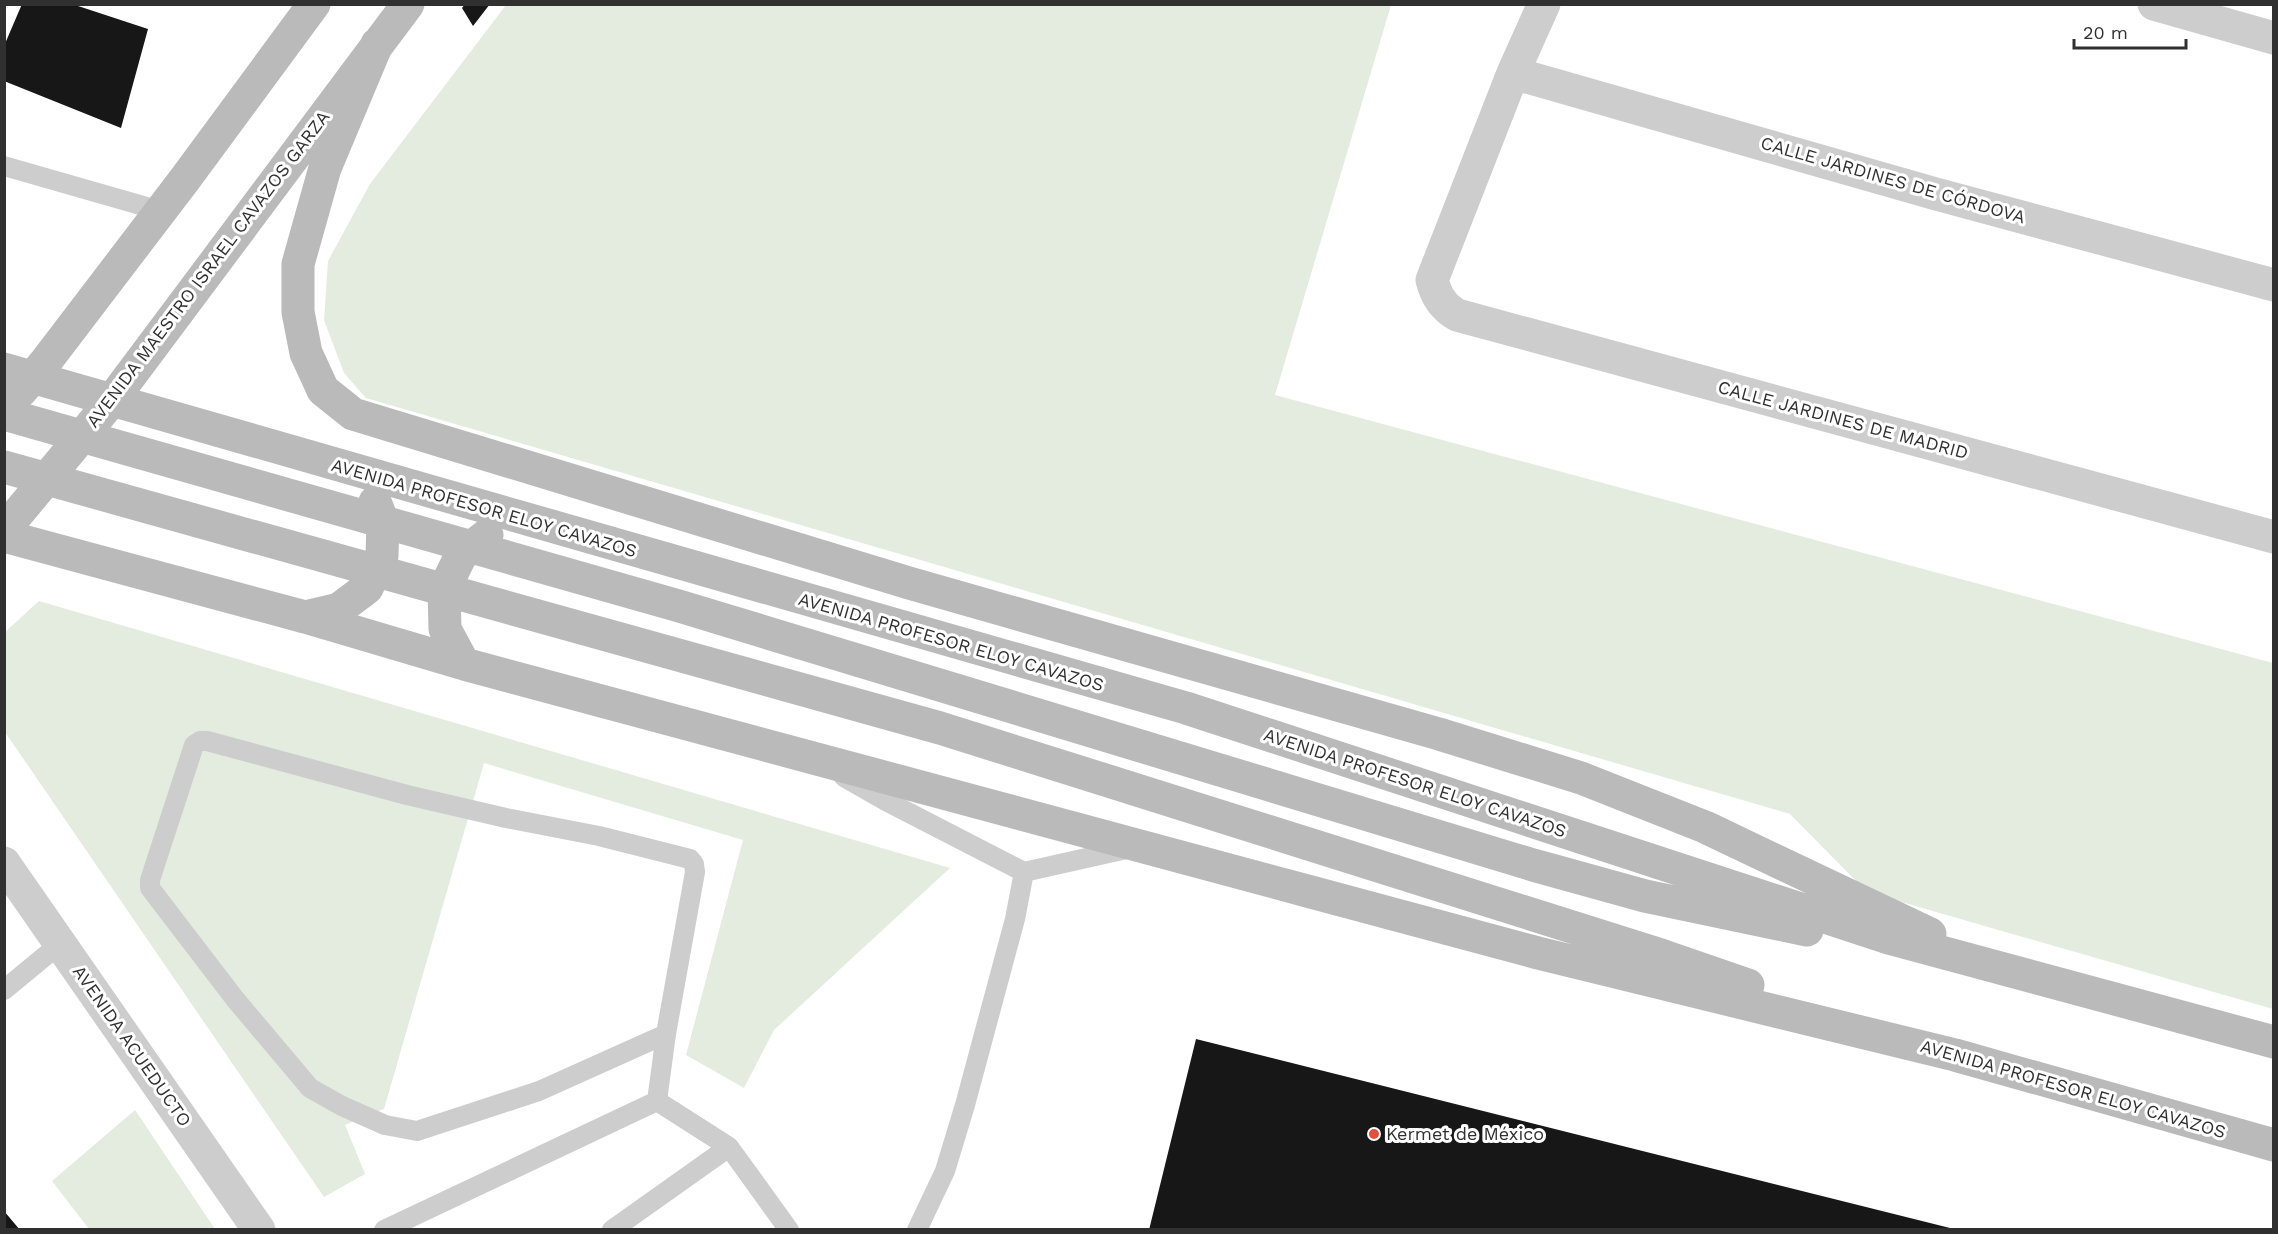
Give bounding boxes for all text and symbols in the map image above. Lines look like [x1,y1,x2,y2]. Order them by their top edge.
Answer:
scale bar [2074,12,2186,50]
text: 20 m [2083,22,2128,43]
street label: AVENIDA MAESTRO ISRAEL CAVAZOS GARZA [82,106,334,431]
street label: CALLE JARDINES DE CÓRDOVA [1758,132,2028,227]
street label: CALLE JARDINES DE MADRID [1716,376,1971,463]
street label: AVENIDA PROFESOR ELOY CAVAZOS [329,454,639,561]
street label: AVENIDA PROFESOR ELOY CAVAZOS [796,588,1106,695]
street label: AVENIDA PROFESOR ELOY CAVAZOS [1261,724,1569,841]
street label: AVENIDA ACUEDUCTO [69,961,196,1130]
street label: AVENIDA PROFESOR ELOY CAVAZOS [1918,1035,2228,1142]
place label: Kermet de México [1386,1123,1544,1144]
marker: Kermet de México [1367,1127,1381,1141]

